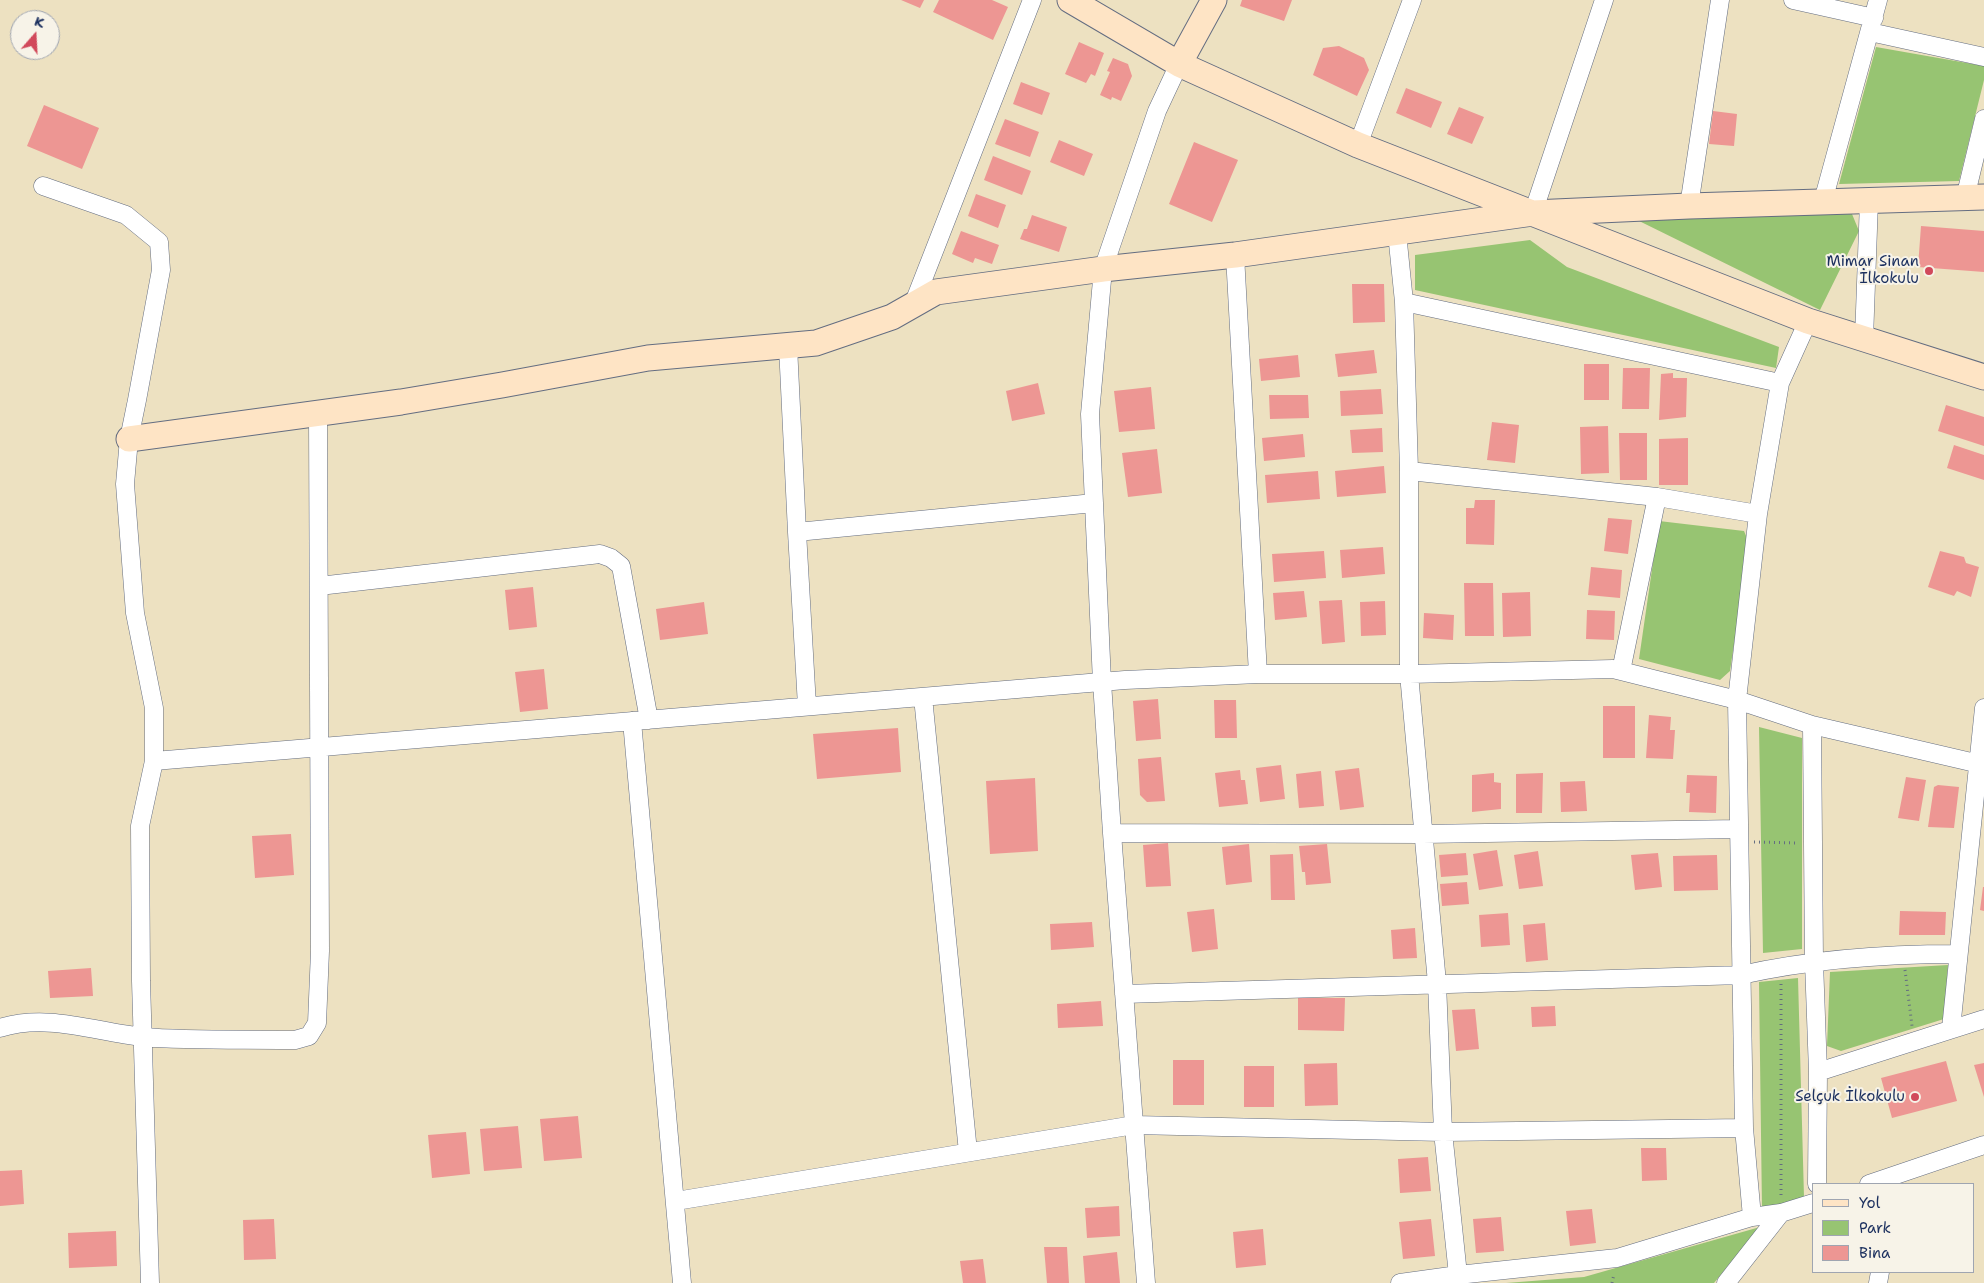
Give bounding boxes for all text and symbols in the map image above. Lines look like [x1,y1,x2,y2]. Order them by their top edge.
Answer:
north arrow [10,10,60,60]
text: K [32,12,47,32]
place label: Mimar Sinan İlkokulu [1826,253,1919,288]
marker: Mimar Sinan İlkokulu [1923,265,1935,277]
place label: Selçuk İlkokulu [1795,1088,1905,1106]
marker: Selçuk İlkokulu [1909,1091,1921,1103]
legend [1812,1183,1974,1273]
text: Yol [1859,1193,1880,1213]
text: Park [1859,1218,1891,1238]
text: Bina [1859,1243,1890,1263]

